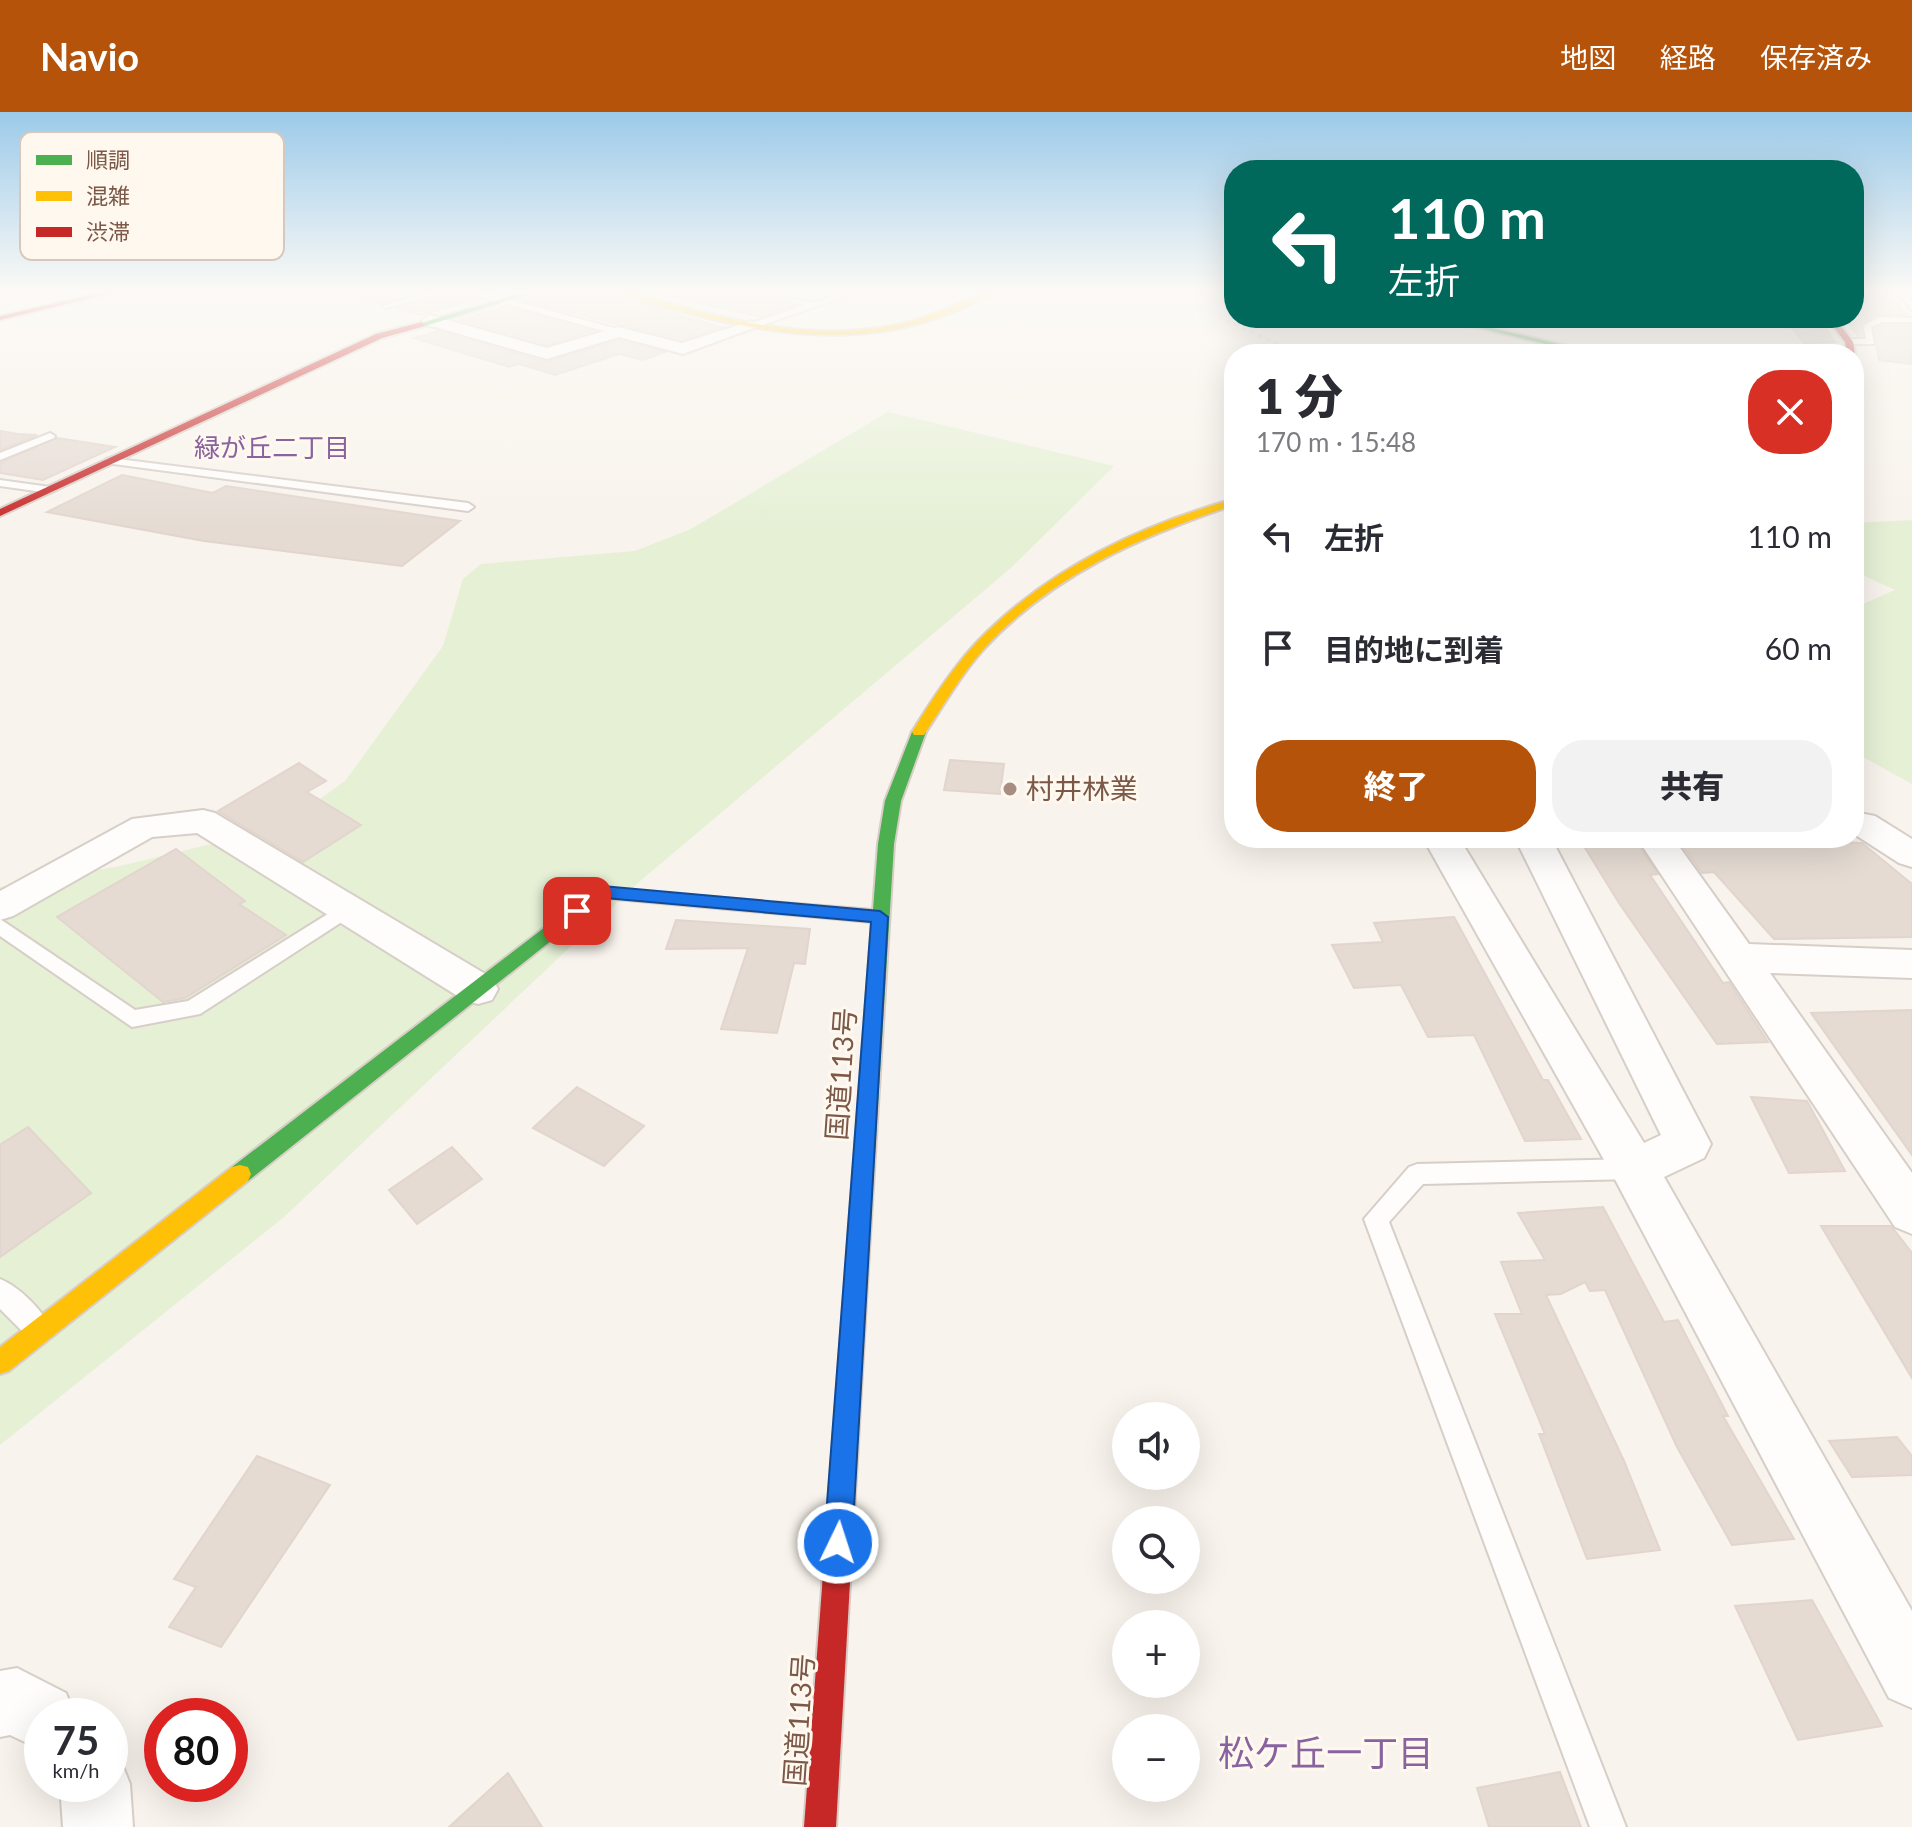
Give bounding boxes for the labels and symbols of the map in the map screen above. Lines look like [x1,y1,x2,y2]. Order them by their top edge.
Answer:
legend [20,132,284,260]
text: 順調 [86,146,130,173]
text: 混雑 [86,182,130,209]
text: 渋滞 [86,218,130,245]
district label: 緑が丘二丁目 [194,431,350,463]
place label: 村井林業 [1026,771,1138,805]
marker: 村井林業 [1001,780,1019,798]
pin [543,877,611,945]
street label: 国道113号 [818,1007,862,1141]
position arrow [796,1501,880,1585]
street label: 国道113号 [776,1653,820,1787]
speed limit sign: 80 [144,1698,248,1802]
district label: 松ケ丘一丁目 [1218,1730,1434,1774]

